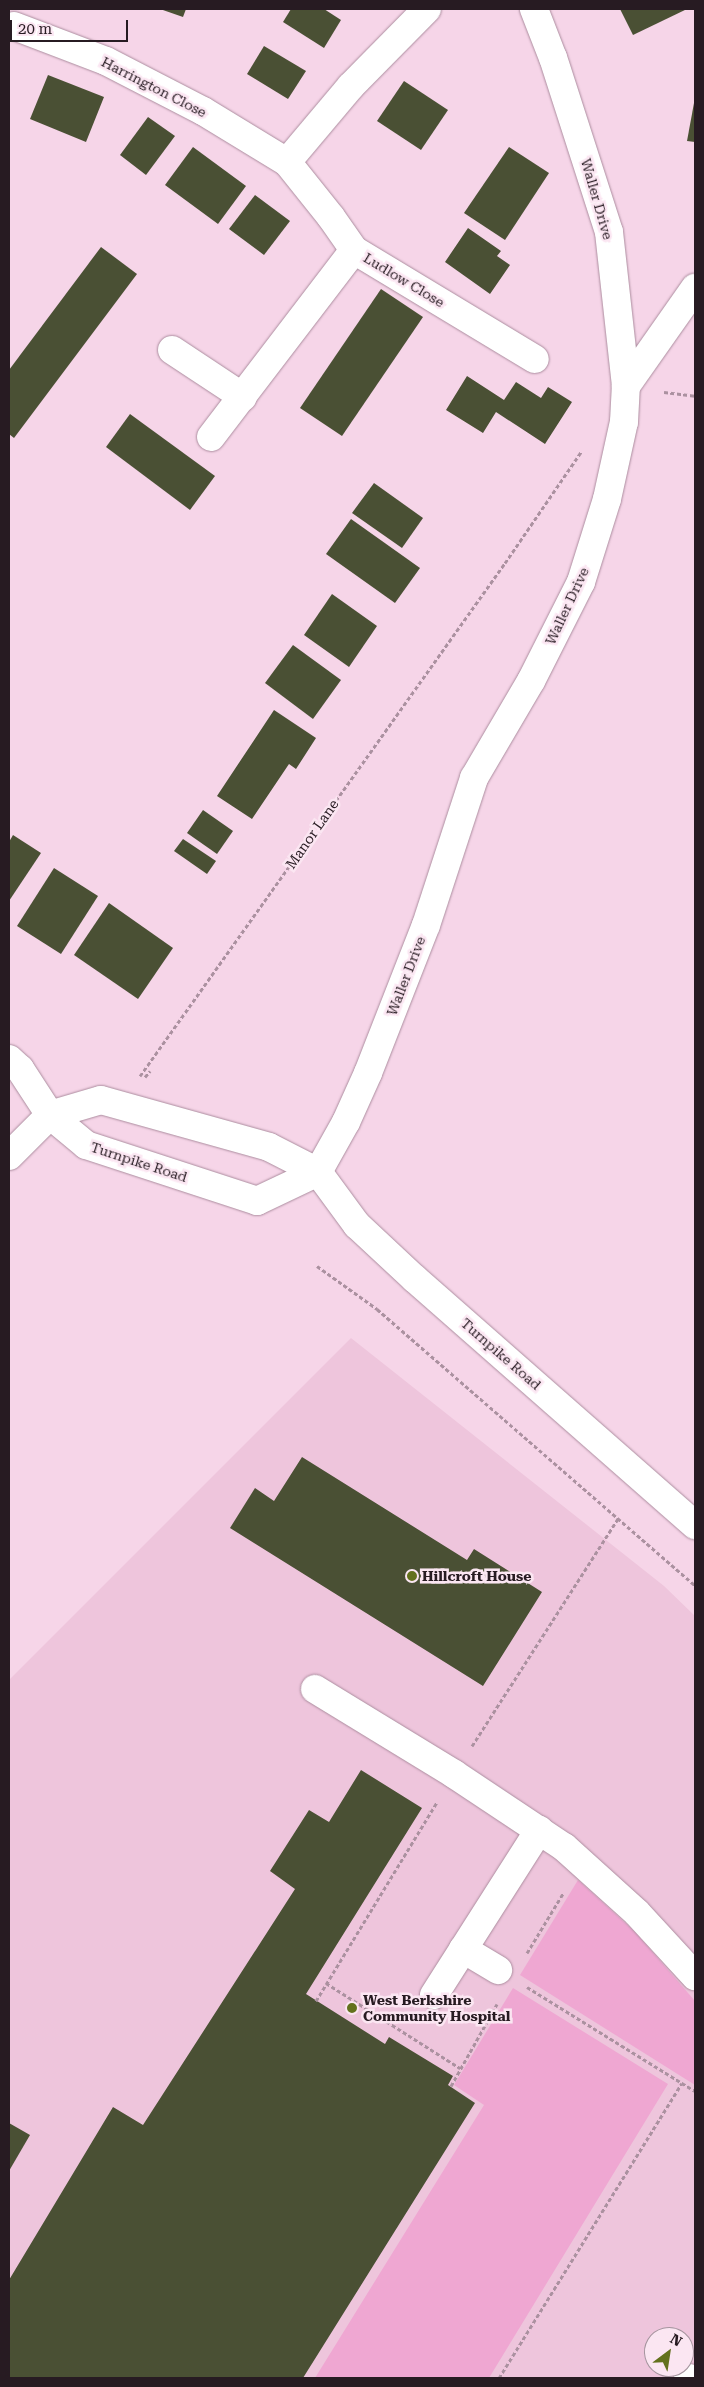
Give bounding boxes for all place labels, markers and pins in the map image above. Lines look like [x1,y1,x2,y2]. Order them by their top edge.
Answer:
place label: Hillcroft House [422,1568,531,1584]
marker: Hillcroft House [406,1570,418,1582]
place label: West Berkshire Community Hospital [363,1992,510,2024]
marker: West Berkshire Community Hospital [345,2001,359,2015]

